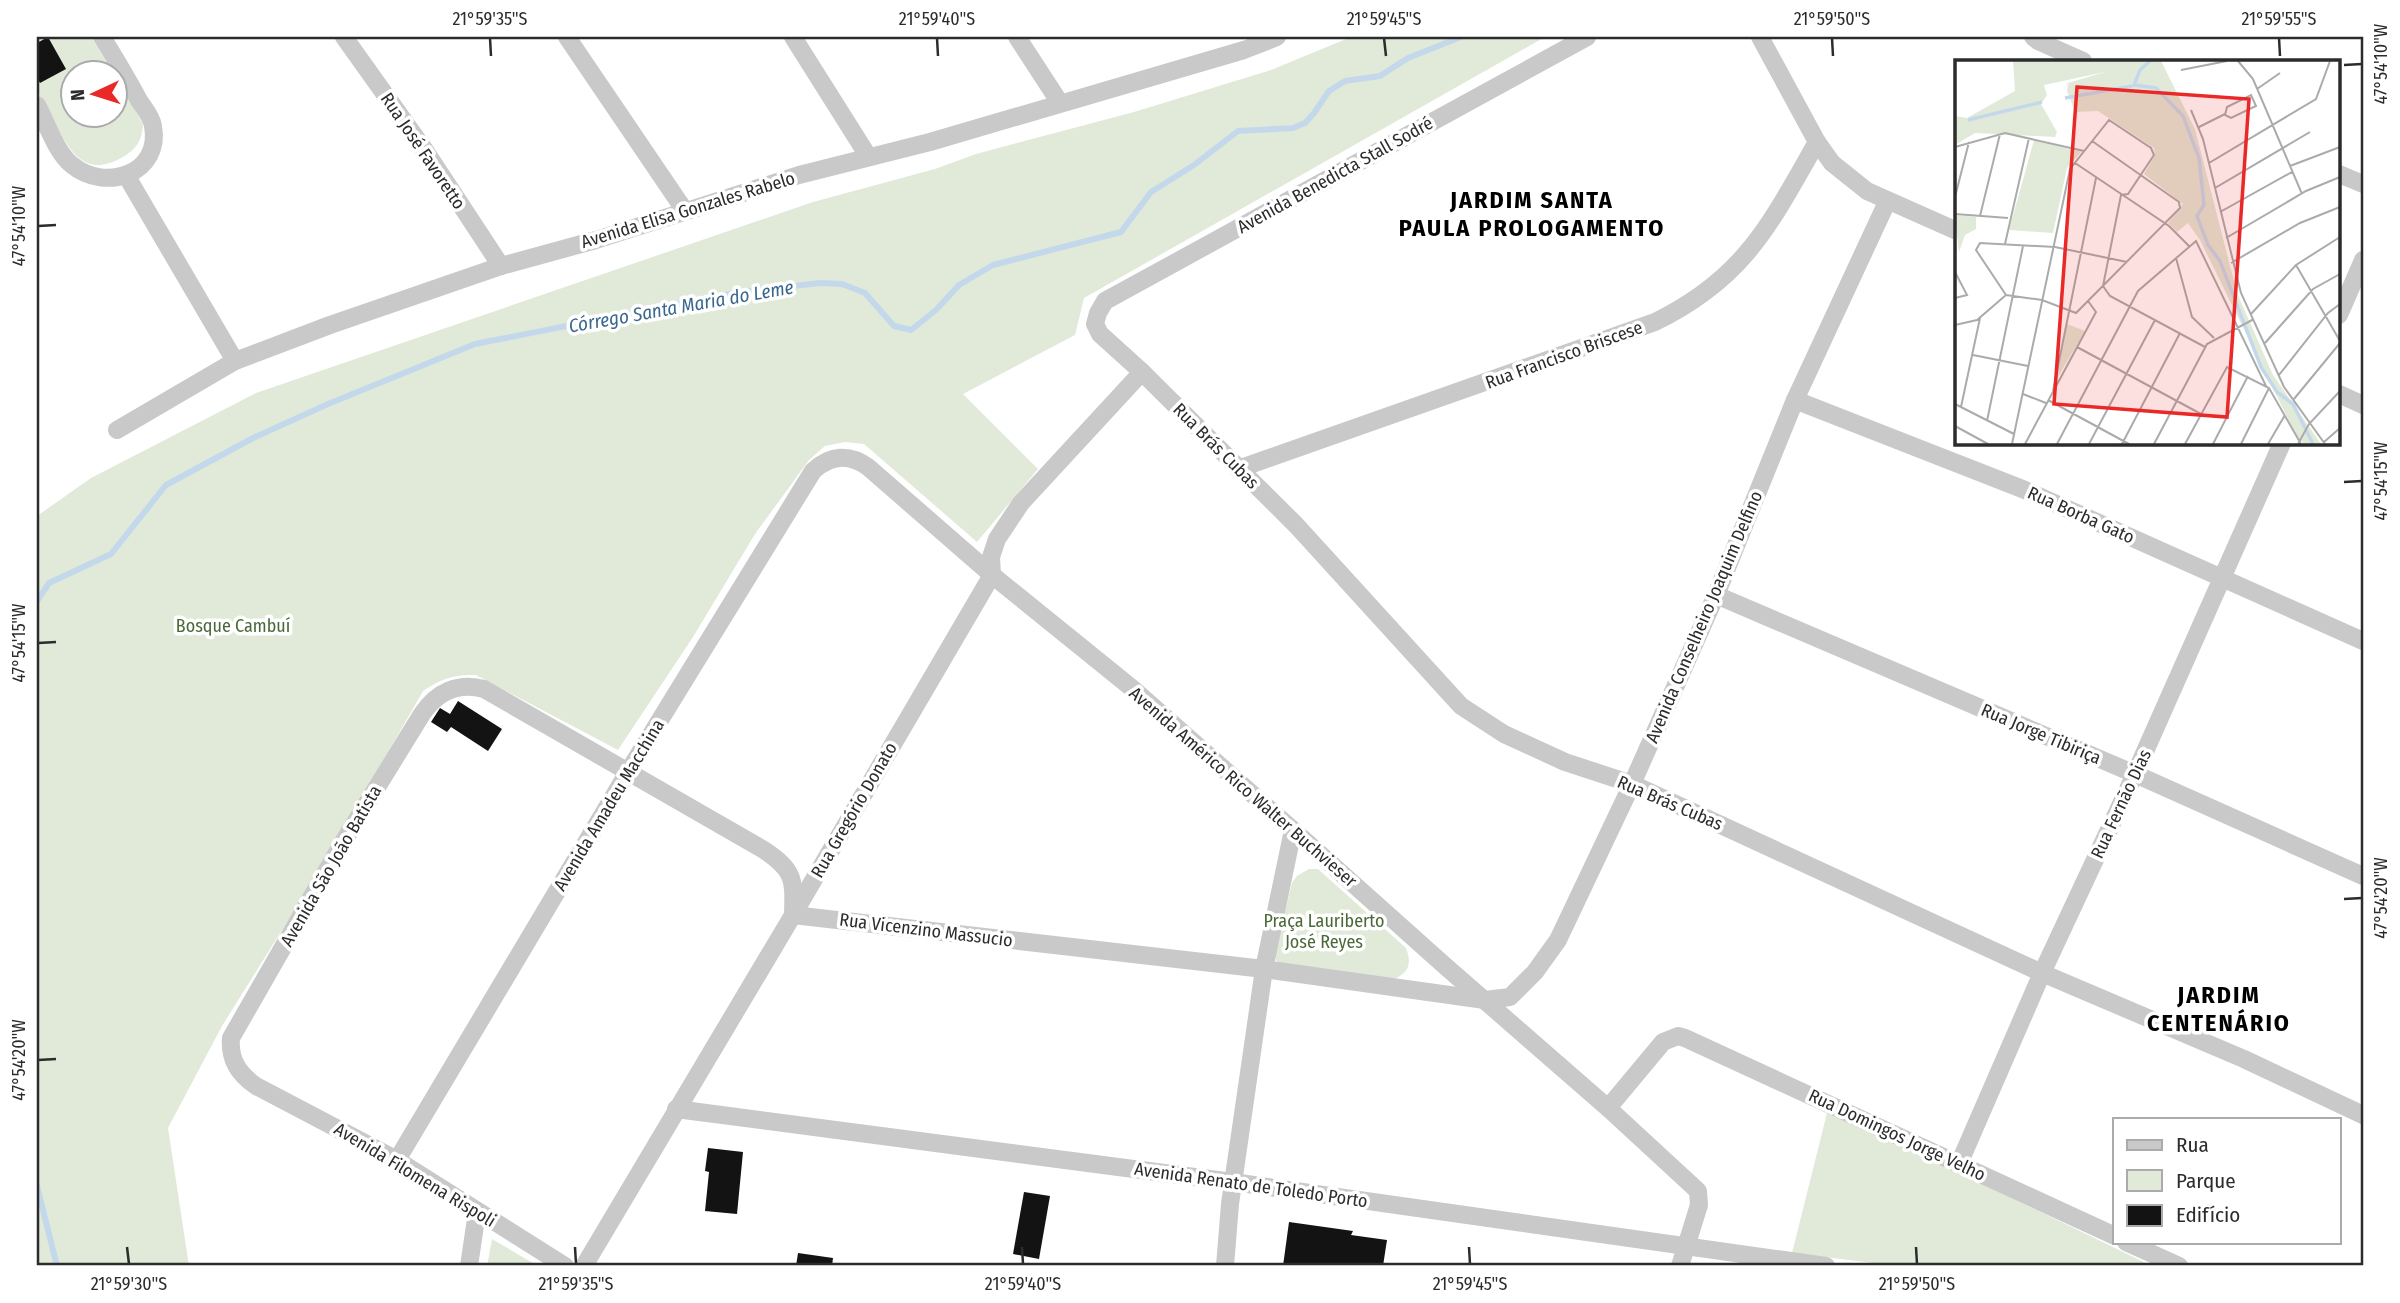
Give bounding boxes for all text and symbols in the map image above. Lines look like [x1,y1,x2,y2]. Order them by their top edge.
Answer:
text: 21°59'35"S [453,8,528,30]
text: 21°59'40"S [899,8,975,30]
text: 21°59'45"S [1347,8,1421,30]
text: 21°59'50"S [1794,8,1870,30]
text: 21°59'55"S [2241,8,2317,30]
text: 47°54'10"W [2370,23,2392,104]
north arrow [60,60,130,130]
inset map [1955,60,2340,444]
text: N [66,89,89,102]
street label: Rua José Favoretto [376,89,470,213]
street label: Avenida Benedicta Stall Sodré [1233,112,1437,238]
street label: Avenida Elisa Gonzales Rabelo [578,167,798,253]
text: 47°54'10"W [8,185,30,266]
district label: JARDIM SANTA PAULA PROLOGAMENTO [1399,186,1665,242]
water label: Córrego Santa Maria do Leme [567,275,795,338]
street label: Rua Francisco Briscese [1482,316,1646,394]
street label: Rua Brás Cubas [1168,398,1264,494]
text: 47°54'15"W [2370,441,2392,521]
street label: Rua Borba Gato [2024,482,2138,548]
street label: Avenida Conselheiro Joaquim Delfino [1641,488,1767,746]
text: 47°54'15"W [8,603,30,683]
park label: Bosque Cambuí [176,615,291,637]
street label: Avenida Américo Rico Walter Buchvieser [1125,682,1362,892]
street label: Rua Jorge Tibiriça [1978,699,2104,769]
street label: Avenida Amadeu Macchina [549,715,669,895]
street label: Rua Gregório Donato [806,738,902,882]
street label: Rua Fernão Dias [2086,746,2156,862]
street label: Rua Brás Cubas [1614,771,1726,835]
street label: Avenida São João Batista [276,781,386,951]
text: 47°54'20"W [2370,857,2392,939]
street label: Rua Vicenzino Massucio [838,908,1014,952]
park label: Praça Lauriberto José Reyes [1264,910,1384,953]
district label: JARDIM CENTENÁRIO [2147,981,2291,1037]
text: 47°54'20"W [8,1019,30,1101]
street label: Rua Domingos Jorge Velho [1805,1084,1989,1186]
street label: Avenida Filomena Rispoli [330,1118,500,1232]
legend [2113,1118,2340,1244]
text: Rua [2176,1132,2209,1158]
street label: Avenida Renato de Toledo Porto [1133,1158,1369,1212]
text: Parque [2176,1168,2236,1194]
text: Edifício [2176,1202,2240,1228]
text: 21°59'30"S [91,1273,167,1295]
text: 21°59'35"S [539,1273,614,1295]
text: 21°59'40"S [985,1273,1061,1295]
text: 21°59'45"S [1433,1273,1507,1295]
text: 21°59'50"S [1879,1273,1955,1295]

